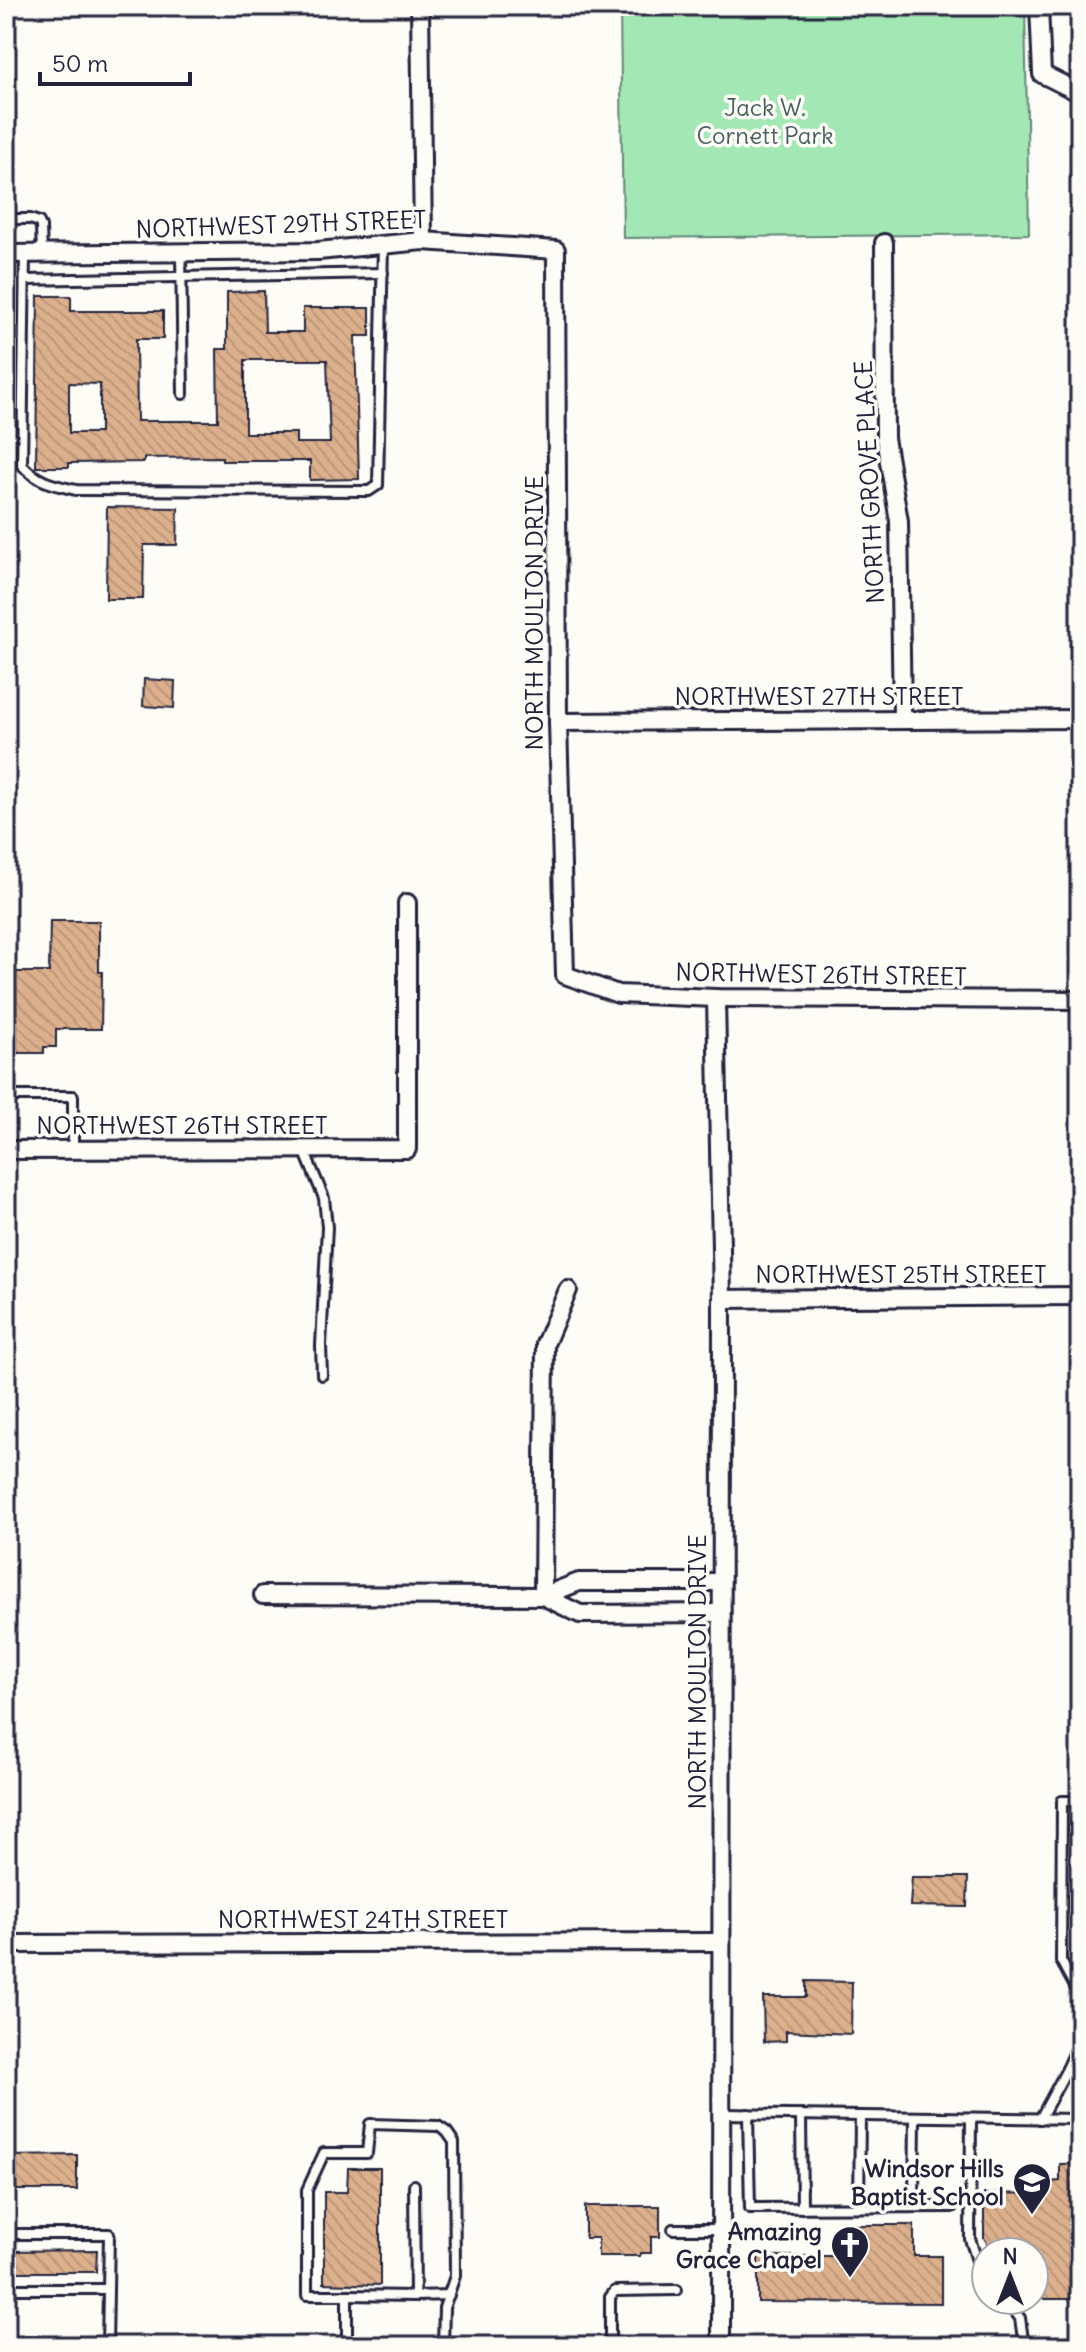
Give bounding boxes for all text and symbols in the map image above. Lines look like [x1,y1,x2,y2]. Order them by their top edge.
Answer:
scale bar [40,36,190,86]
text: 50 m [52,48,108,78]
park label: Jack W. Cornett Park [696,92,834,150]
street label: NORTHWEST 29TH STREET [135,204,427,244]
street label: NORTH GROVE PLACE [848,360,890,604]
street label: NORTH MOULTON DRIVE [519,475,549,751]
street label: NORTHWEST 27TH STREET [674,681,964,711]
street label: NORTHWEST 26TH STREET [675,956,967,992]
street label: NORTHWEST 26TH STREET [36,1110,328,1140]
street label: NORTHWEST 25TH STREET [755,1259,1047,1289]
street label: NORTH MOULTON DRIVE [682,1534,712,1810]
street label: NORTHWEST 24TH STREET [218,1904,508,1934]
place label: Windsor Hills Baptist School [851,2153,1004,2211]
school or university icon: Windsor Hills Baptist School [1011,2161,1053,2216]
place label: Amazing Grace Chapel [676,2216,822,2274]
church icon: Amazing Grace Chapel [829,2224,871,2279]
north arrow [970,2236,1050,2316]
text: N [1002,2242,1018,2270]

